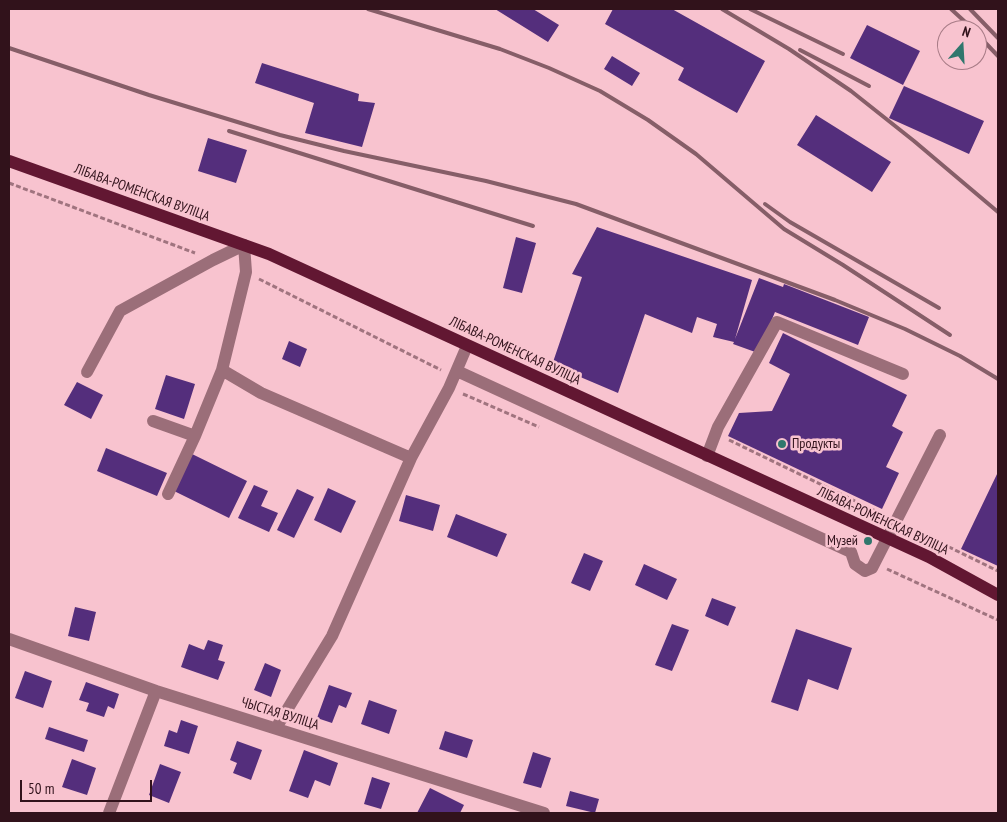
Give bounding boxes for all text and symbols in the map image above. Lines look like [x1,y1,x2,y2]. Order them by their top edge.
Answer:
north arrow [937,20,987,70]
text: N [960,22,973,42]
street label: ЛІБАВА-РОМЕНСКАЯ ВУЛІЦА [72,161,212,225]
street label: ЛІБАВА-РОМЕНСКАЯ ВУЛІЦА [447,313,583,389]
place label: Продукты [792,436,840,452]
marker: Продукты [776,438,788,450]
street label: ЛІБАВА-РОМЕНСКАЯ ВУЛІЦА [815,483,951,559]
place label: Музей [827,533,858,549]
marker: Музей [862,535,874,547]
street label: ЧЫСТАЯ ВУЛІЦА [239,694,321,734]
scale bar [22,770,155,802]
text: 50 m [28,779,54,798]

